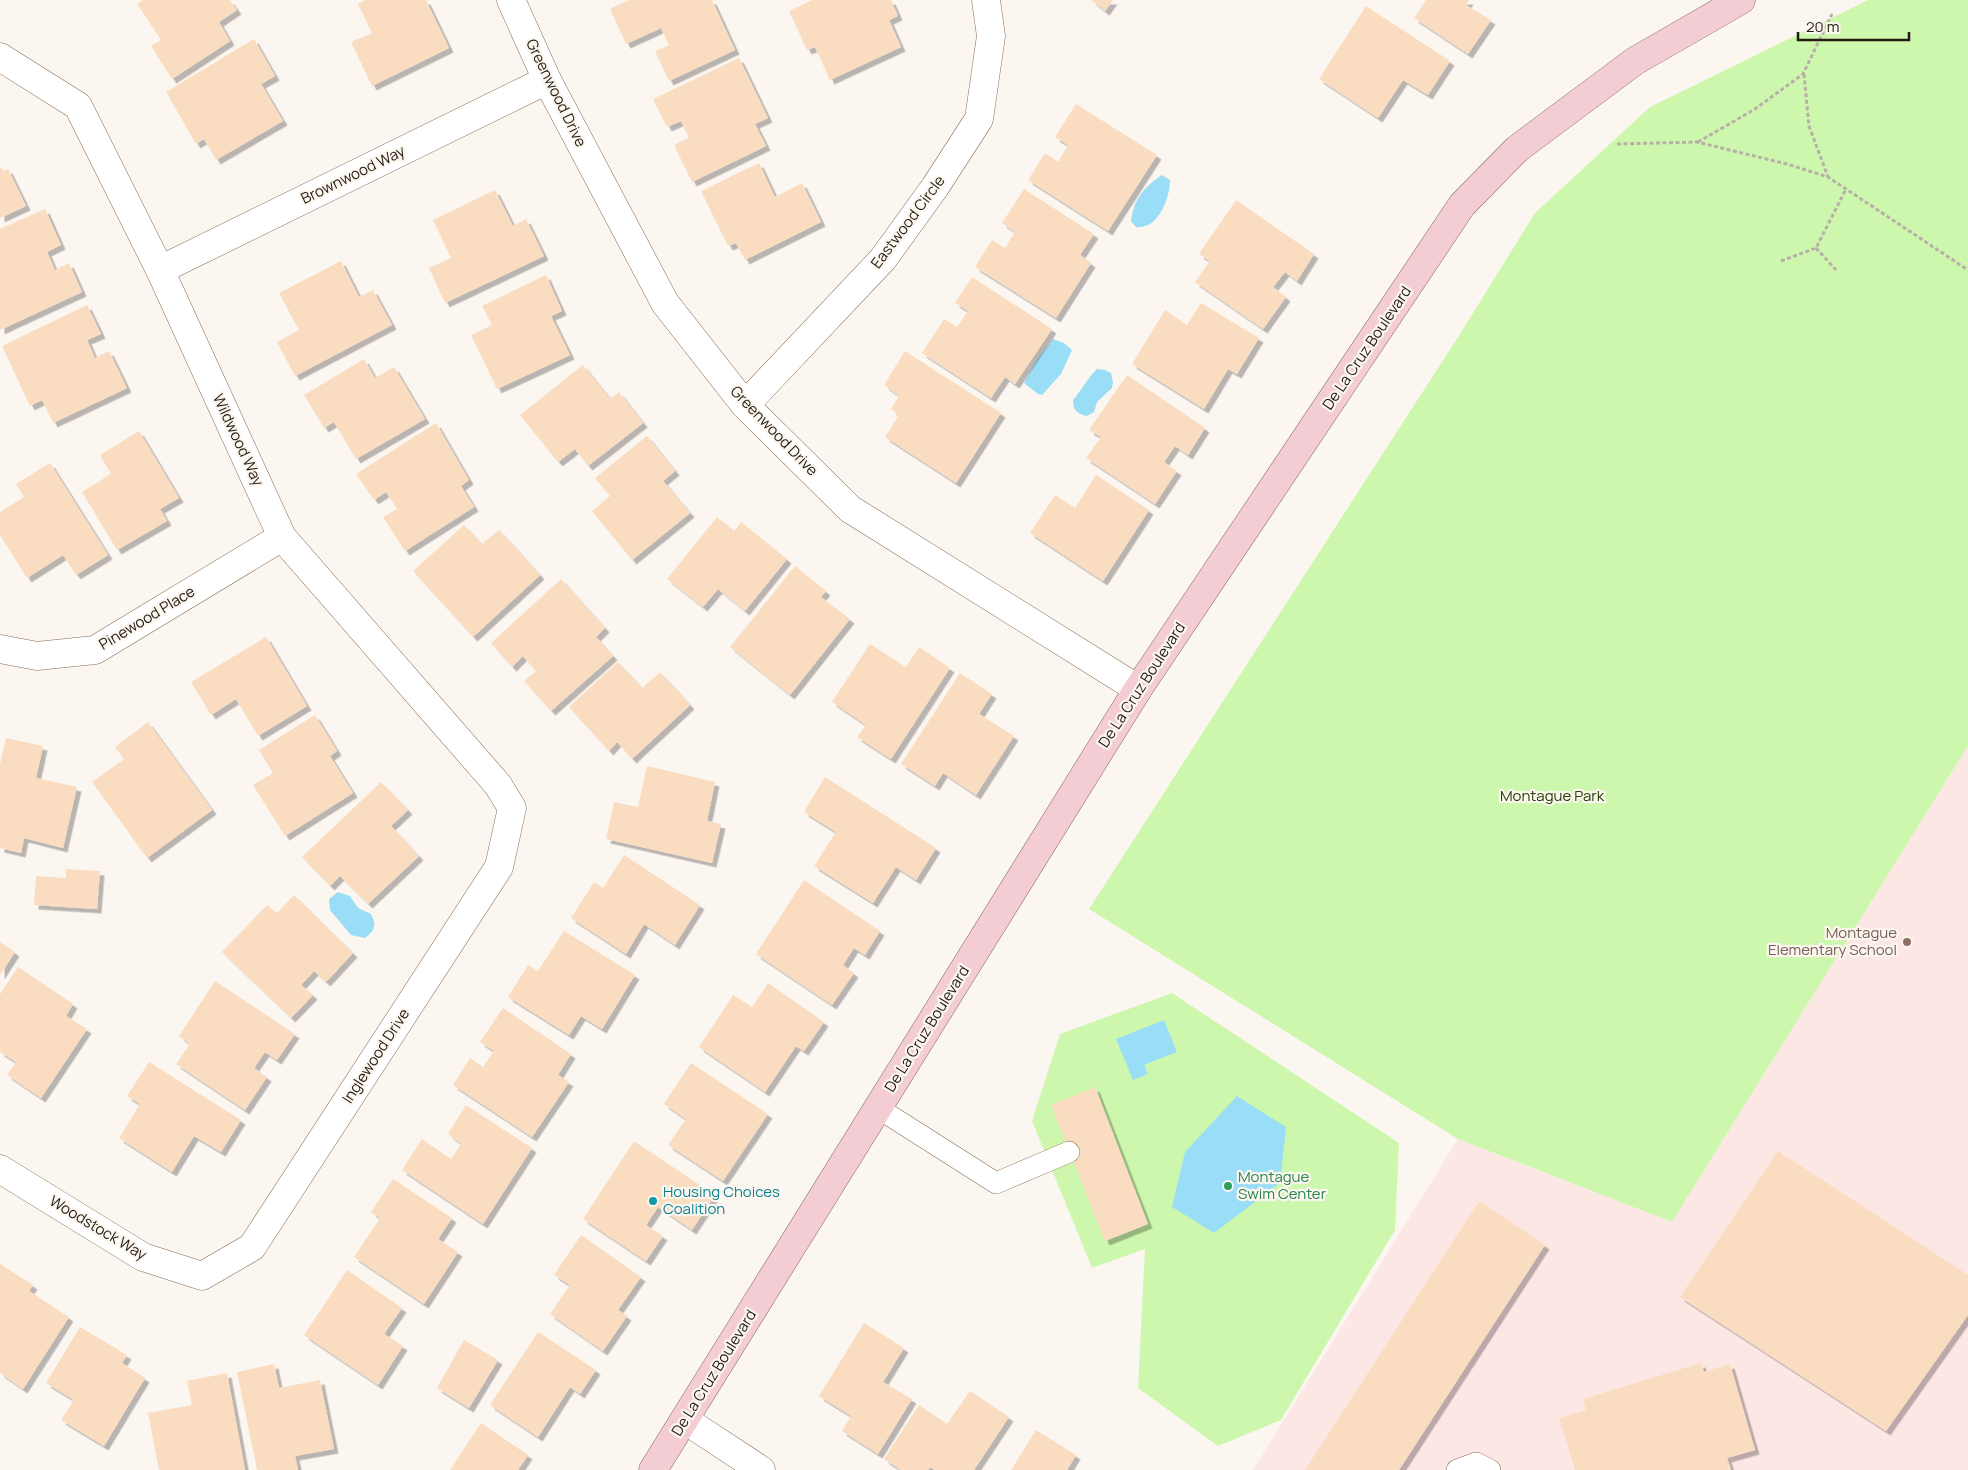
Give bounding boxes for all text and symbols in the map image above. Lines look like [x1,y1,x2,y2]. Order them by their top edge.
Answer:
scale bar [1798,10,1909,42]
text: 20 m [1806,16,1839,37]
street label: Greenwood Drive [521,35,592,151]
street label: Brownwood Way [297,140,408,209]
street label: Eastwood Circle [866,171,950,273]
street label: De La Cruz Boulevard [1317,282,1416,414]
street label: Greenwood Drive [726,381,823,481]
street label: Wildwood Way [208,390,269,489]
street label: Pinewood Place [95,581,199,655]
street label: De La Cruz Boulevard [1093,618,1190,751]
park label: Montague Park [1500,785,1605,806]
place label: Montague Elementary School [1768,922,1897,960]
marker: Montague Elementary School [1901,936,1913,948]
street label: De La Cruz Boulevard [879,962,974,1096]
street label: Inglewood Drive [337,1004,414,1107]
place label: Montague Swim Center [1238,1166,1327,1204]
marker: Montague Swim Center [1222,1180,1234,1192]
place label: Housing Choices Coalition [663,1181,780,1219]
street label: Woodstock Way [46,1190,151,1265]
marker: Housing Choices Coalition [647,1195,659,1207]
street label: De La Cruz Boulevard [666,1306,761,1440]

